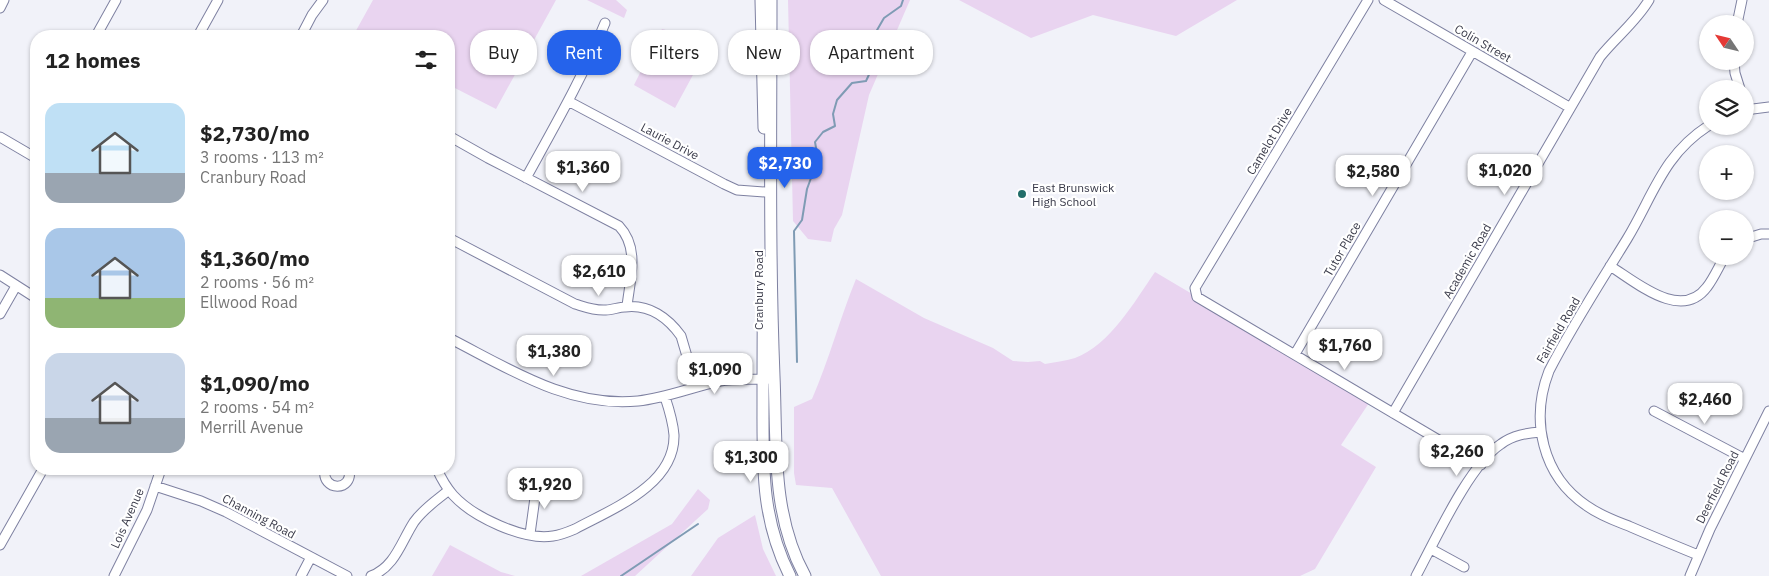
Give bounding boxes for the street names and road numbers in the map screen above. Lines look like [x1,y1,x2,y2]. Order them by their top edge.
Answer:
street label: Colin Street [1452,21,1514,65]
street label: Camelot Drive [1243,104,1295,177]
street label: Laurie Drive [638,119,702,163]
street label: Tutor Place [1320,219,1364,279]
street label: Academic Road [1440,221,1494,301]
street label: Cranbury Road [751,250,766,330]
street label: Fairfield Road [1533,294,1583,366]
street label: Deerfield Road [1692,448,1742,526]
street label: Lois Avenue [107,485,147,550]
street label: Channing Road [220,490,298,542]

